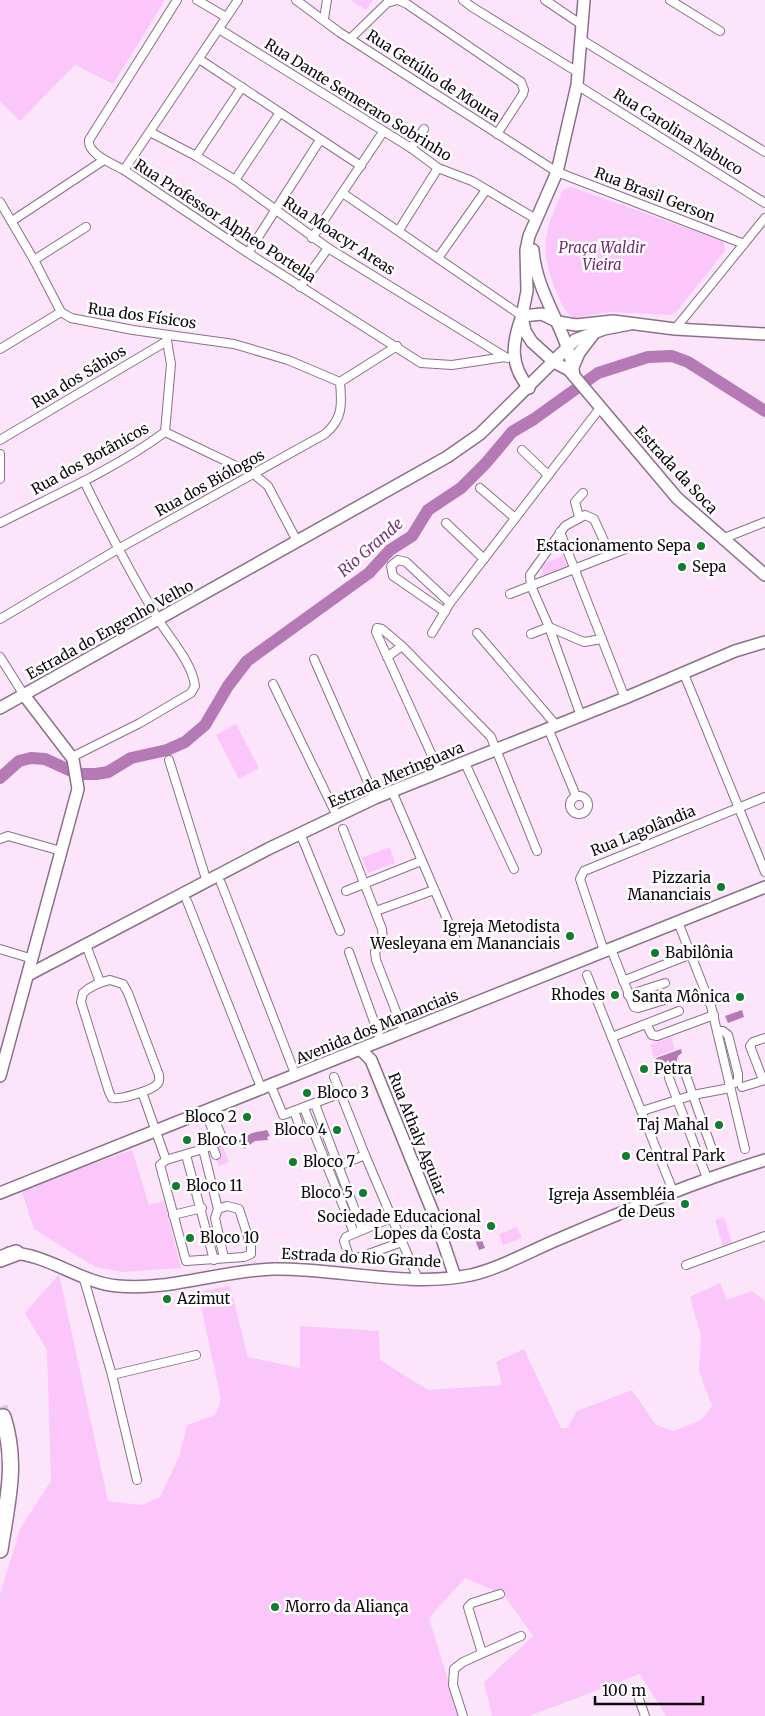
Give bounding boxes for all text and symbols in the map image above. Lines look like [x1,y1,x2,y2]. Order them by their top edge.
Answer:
street label: Rua Getúlio de Moura [363,25,504,126]
street label: Rua Dante Semeraro Sobrinho [261,34,456,165]
street label: Rua Carolina Nabuco [610,84,747,179]
street label: Rua Professor Alpheo Portella [131,155,320,287]
street label: Rua Brasil Gerson [592,163,718,226]
street label: Rua Moacyr Areas [280,192,399,279]
park label: Praça Waldir Vieira [559,238,646,274]
street label: Rua dos Físicos [87,298,198,333]
street label: Rua dos Sábios [28,341,129,412]
street label: Rua dos Botânicos [28,418,152,499]
street label: Estrada da Soca [631,422,722,518]
street label: Rua dos Biólogos [152,445,268,520]
water label: Rio Grande [333,513,407,581]
place label: Estacionamento Sepa [536,536,691,555]
marker: Estacionamento Sepa [695,540,707,552]
place label: Sepa [692,557,726,576]
marker: Sepa [676,561,688,573]
street label: Estrada do Engenho Velho [23,576,197,684]
street label: Estrada Meringuava [325,737,466,812]
street label: Rua Lagolândia [588,801,698,860]
place label: Pizzaria Mananciais [628,868,711,904]
marker: Pizzaria Mananciais [715,881,727,893]
place label: Igreja Metodista Wesleyana em Mananciais [369,917,560,953]
marker: Igreja Metodista Wesleyana em Mananciais [564,930,576,942]
place label: Babilônia [665,943,733,962]
marker: Babilônia [649,947,661,959]
street label: Avenida dos Mananciais [292,985,461,1068]
place label: Rhodes [551,985,605,1004]
place label: Santa Mônica [632,987,730,1006]
marker: Rhodes [609,989,621,1001]
marker: Santa Mônica [734,991,746,1003]
place label: Petra [654,1059,692,1078]
marker: Petra [638,1063,650,1075]
street label: Rua Athaly Aguiar [384,1070,451,1198]
place label: Bloco 3 [317,1083,369,1102]
marker: Bloco 3 [301,1087,313,1099]
place label: Bloco 2 [185,1107,237,1126]
marker: Bloco 2 [241,1111,253,1123]
place label: Taj Mahal [637,1115,709,1134]
marker: Taj Mahal [713,1119,725,1131]
place label: Bloco 4 [274,1120,327,1139]
marker: Bloco 4 [331,1124,343,1136]
place label: Bloco 1 [197,1130,247,1149]
marker: Bloco 1 [181,1134,193,1146]
place label: Central Park [636,1146,726,1165]
marker: Central Park [620,1150,632,1162]
place label: Bloco 7 [303,1152,355,1171]
marker: Bloco 7 [287,1156,299,1168]
place label: Bloco 11 [186,1176,243,1195]
marker: Bloco 11 [170,1180,182,1192]
place label: Bloco 5 [301,1183,353,1202]
place label: Igreja Assembléia de Deus [548,1185,675,1221]
marker: Bloco 5 [357,1187,369,1199]
marker: Igreja Assembléia de Deus [679,1198,691,1210]
place label: Sociedade Educacional Lopes da Costa [317,1207,481,1243]
marker: Sociedade Educacional Lopes da Costa [485,1220,497,1232]
place label: Bloco 10 [200,1228,259,1247]
marker: Bloco 10 [184,1232,196,1244]
street label: Estrada do Rio Grande [281,1244,441,1271]
place label: Azimut [176,1289,231,1308]
marker: Azimut [161,1293,173,1305]
place label: Morro da Aliança [285,1597,409,1616]
marker: Morro da Aliança [269,1601,281,1613]
scale bar [595,1674,702,1706]
text: 100 m [602,1681,646,1700]

